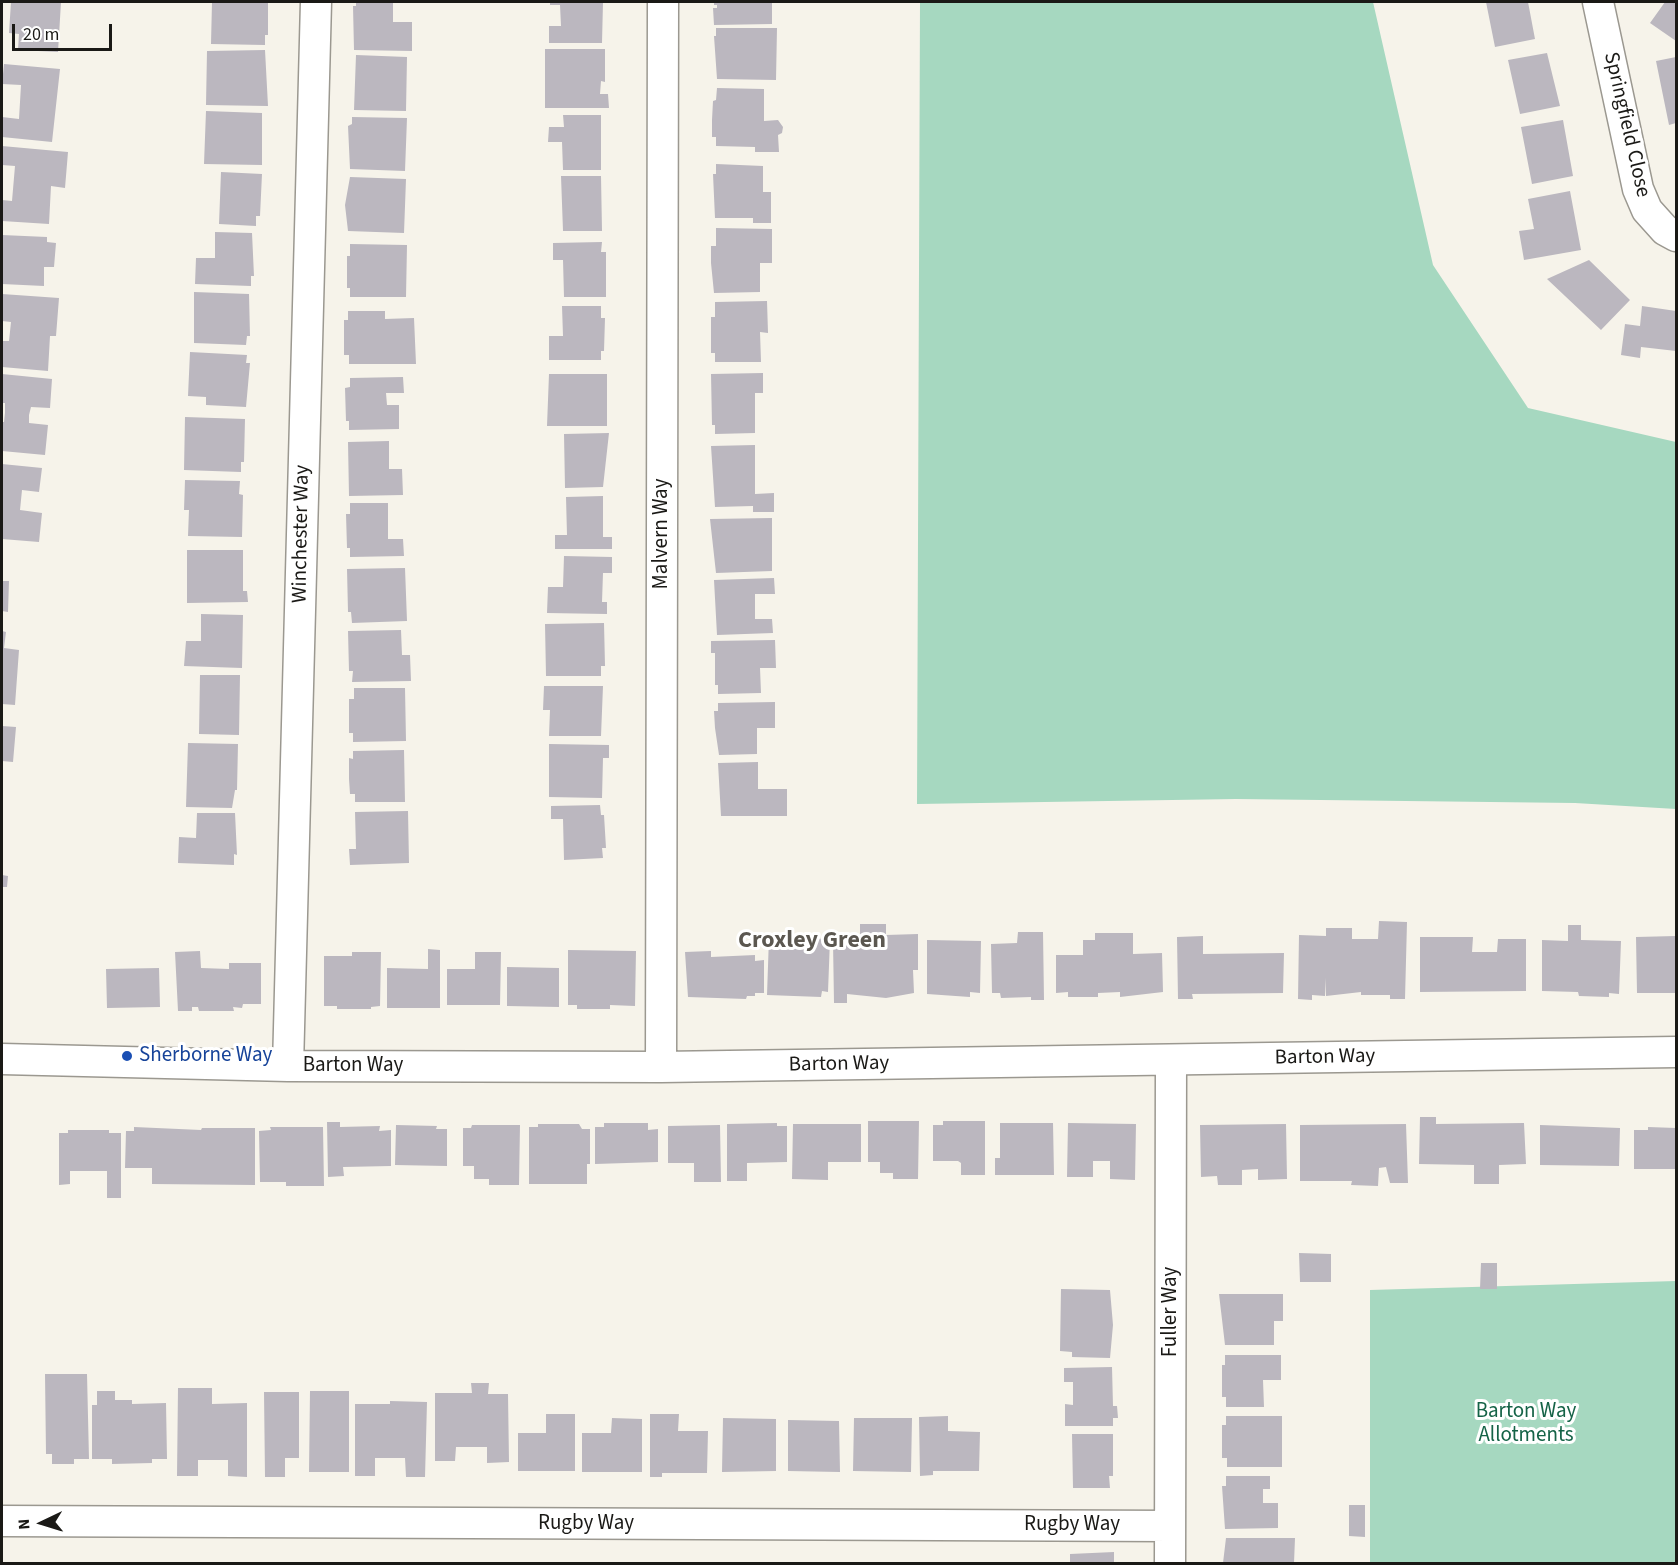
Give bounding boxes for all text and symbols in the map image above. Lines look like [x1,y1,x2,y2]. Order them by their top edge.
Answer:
scale bar [15,12,116,50]
text: 20 m [23,22,59,47]
street label: Springfield Close [1597,50,1655,200]
street label: Winchester Way [288,465,316,603]
street label: Malvern Way [649,479,675,589]
district label: Croxley Green [738,928,886,956]
place label: Sherborne Way [139,1043,272,1069]
street label: Barton Way [1274,1045,1376,1071]
marker: Sherborne Way [120,1049,134,1063]
street label: Barton Way [788,1052,890,1078]
street label: Barton Way [303,1053,403,1079]
street label: Fuller Way [1158,1267,1184,1357]
park label: Barton Way Allotments [1476,1399,1576,1449]
north arrow [12,1493,72,1553]
street label: Rugby Way [538,1511,634,1537]
street label: Rugby Way [1024,1512,1120,1538]
text: N [13,1518,35,1530]

